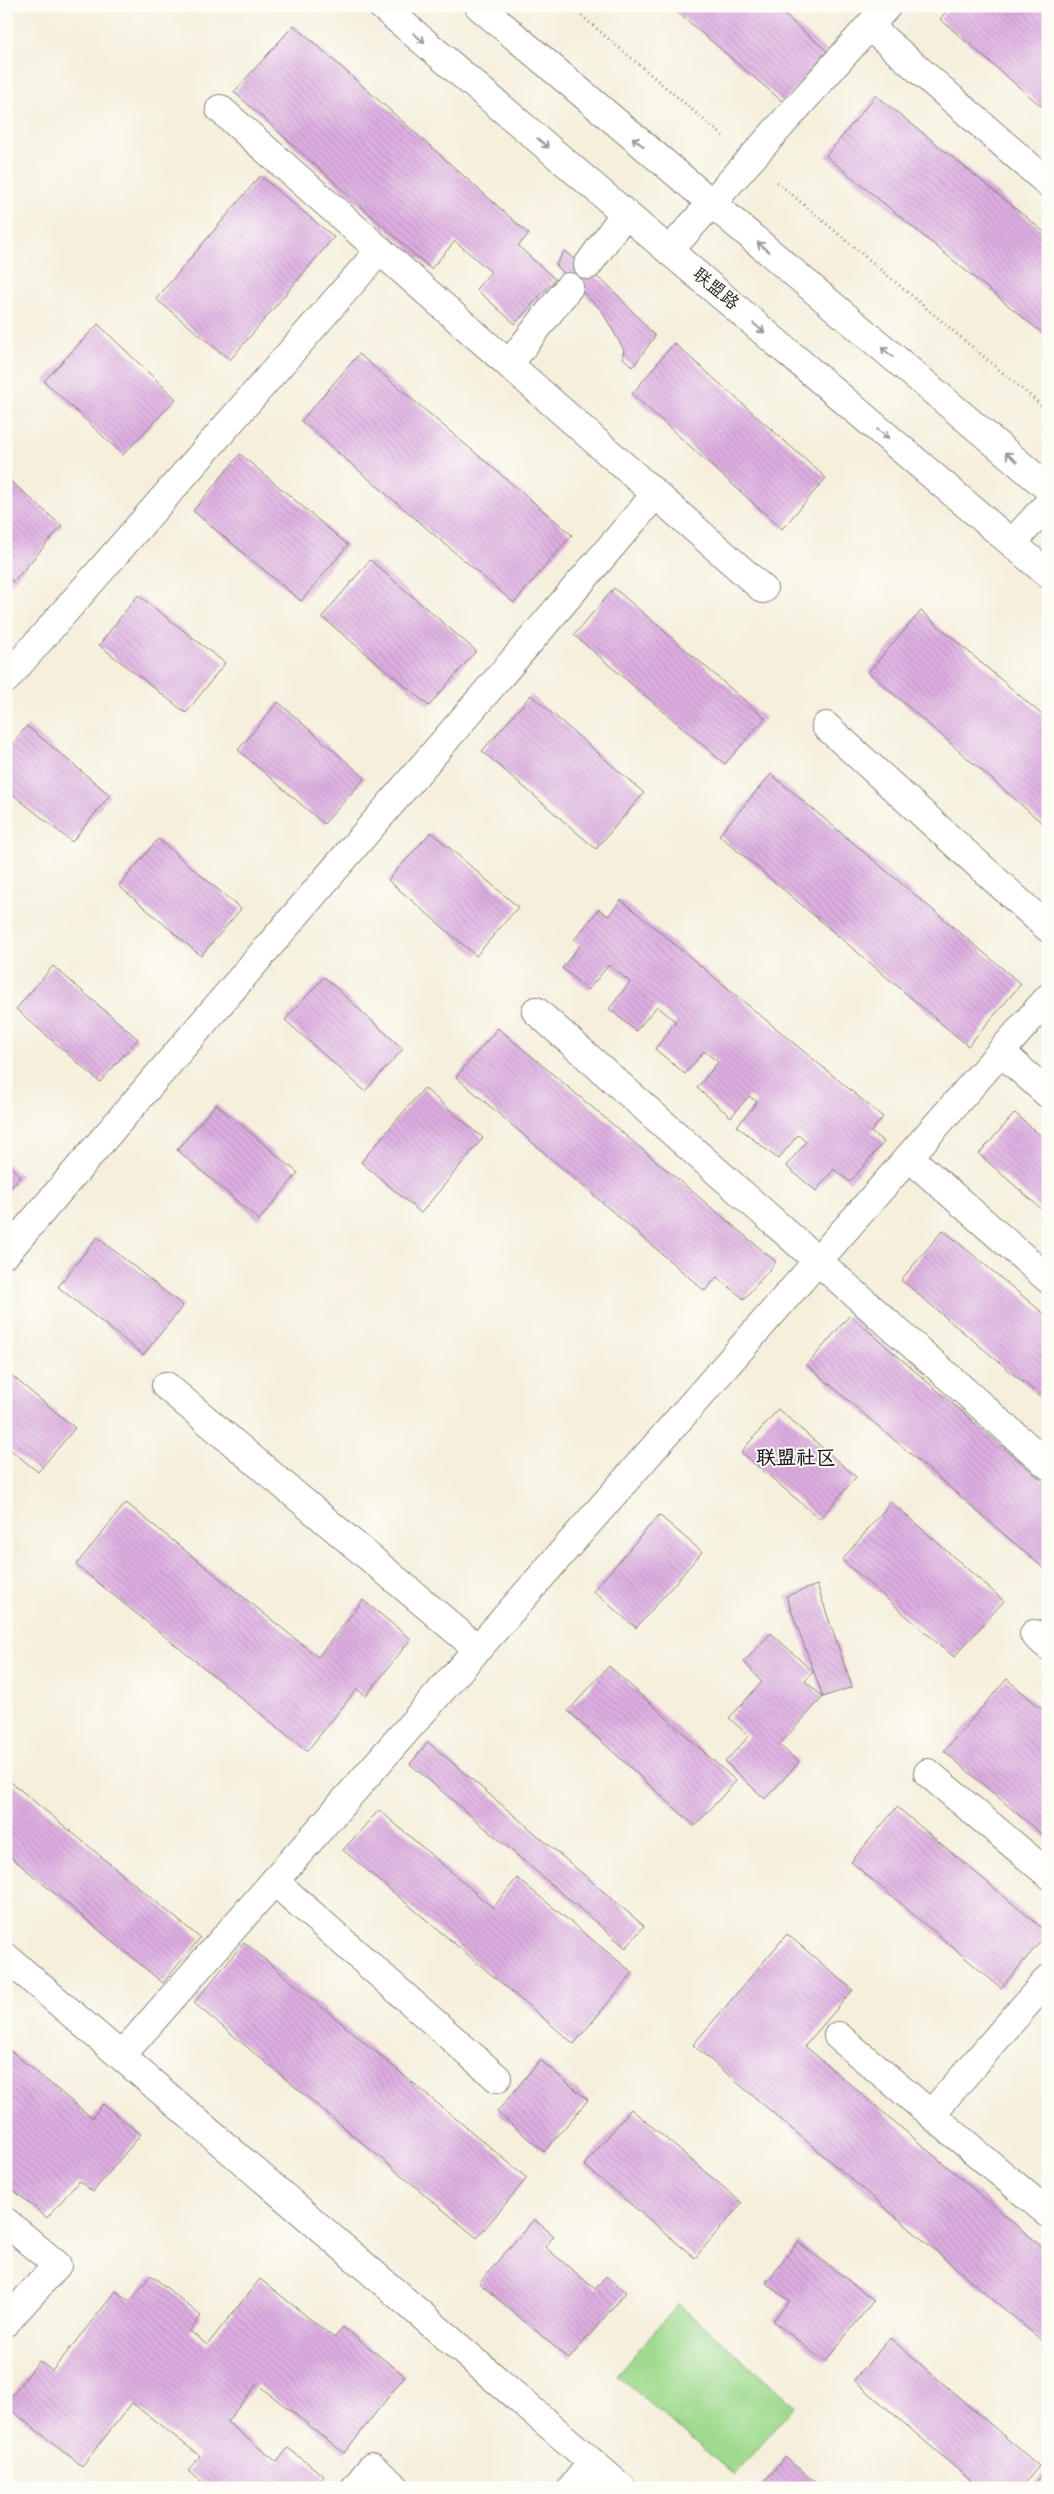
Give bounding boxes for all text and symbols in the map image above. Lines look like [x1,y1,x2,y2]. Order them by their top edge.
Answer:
one-way arrow [412,32,425,43]
one-way arrow [632,136,645,148]
one-way arrow [536,137,549,149]
one-way arrow [756,241,769,252]
street label: 联盟路 [686,263,744,317]
one-way arrow [753,322,766,334]
one-way arrow [880,346,893,357]
one-way arrow [876,428,889,439]
one-way arrow [1004,451,1017,462]
district label: 联盟社区 [756,1445,836,1474]

